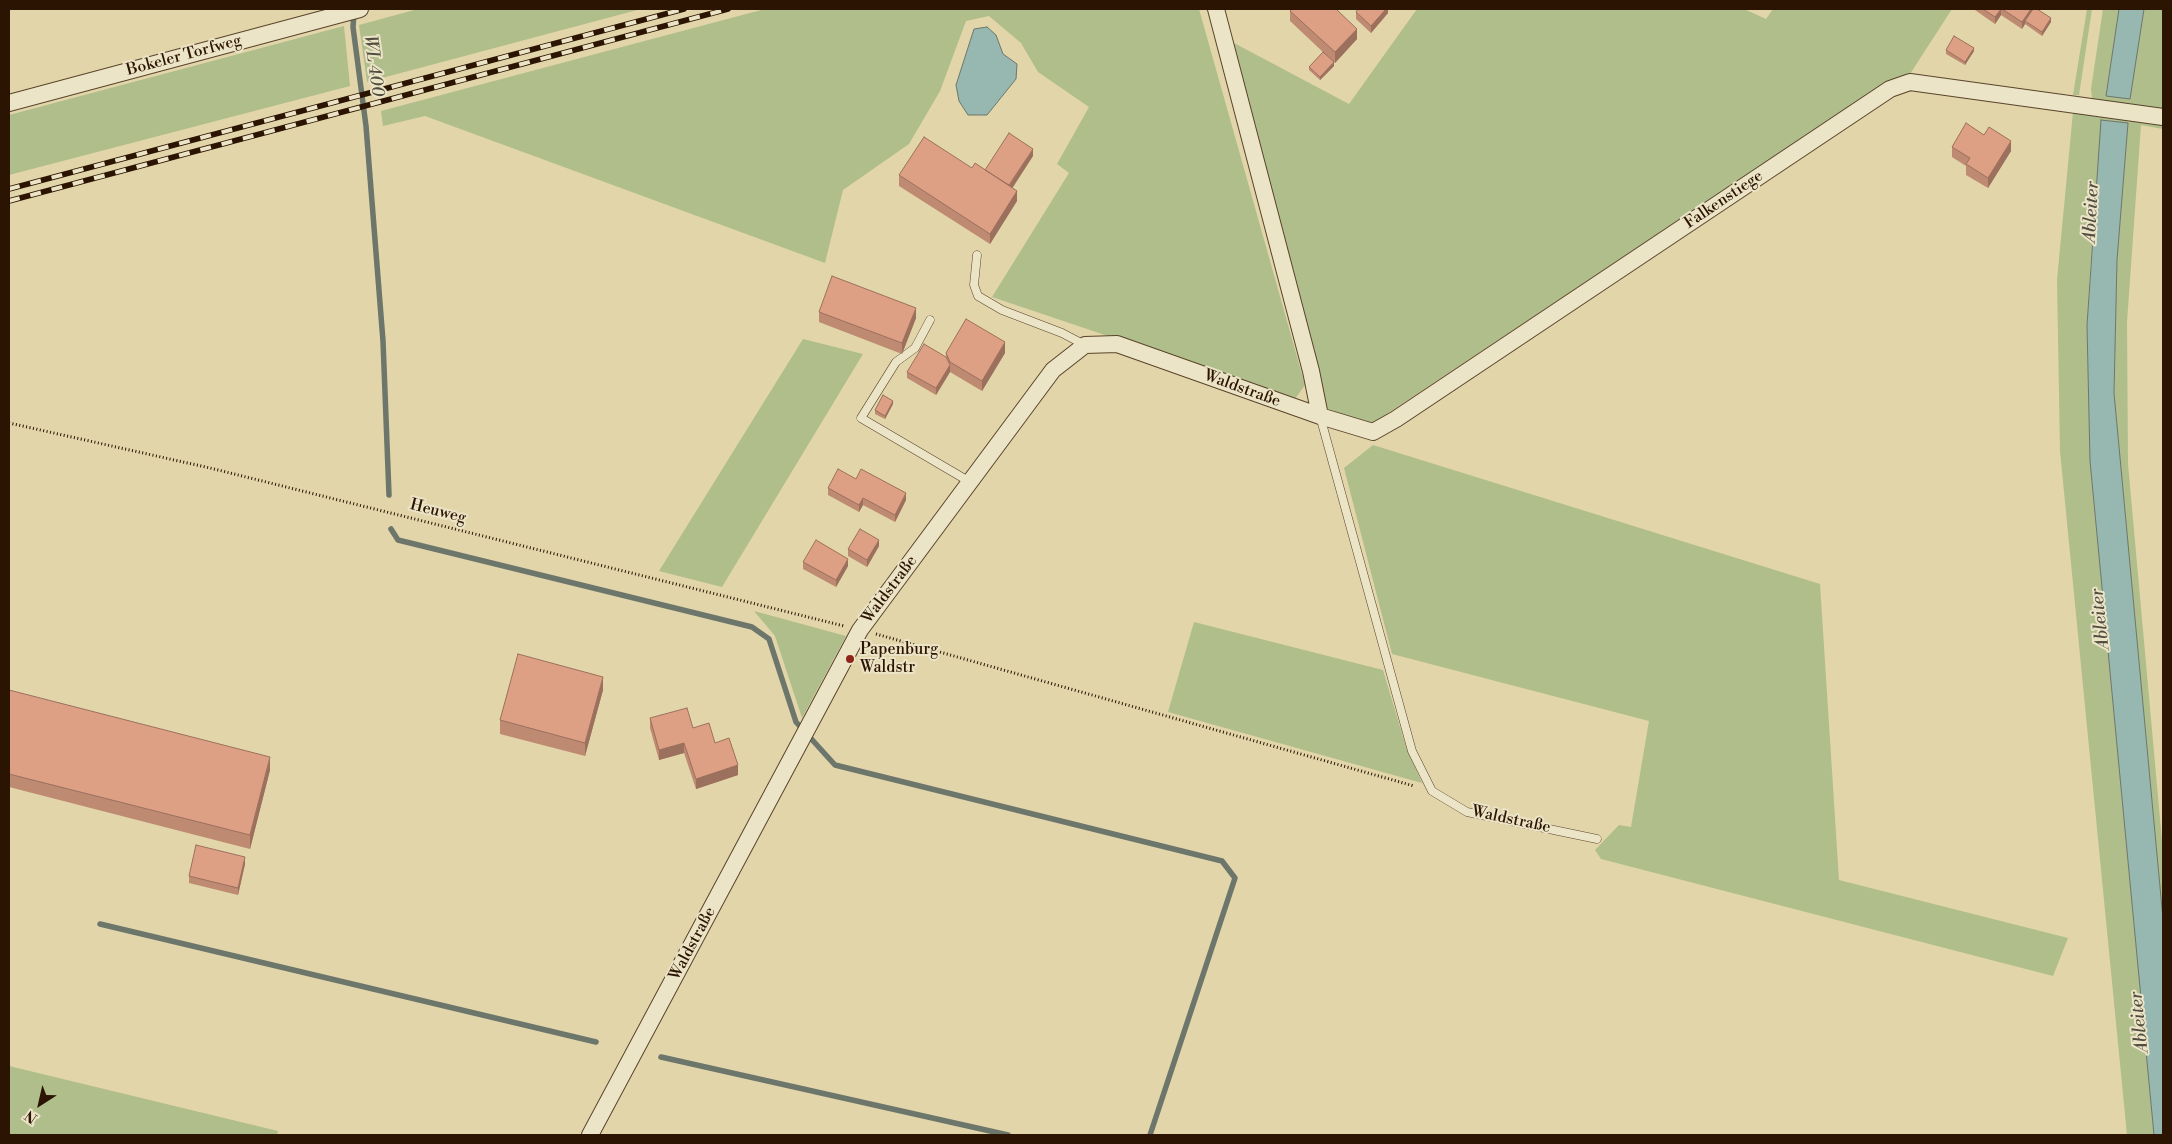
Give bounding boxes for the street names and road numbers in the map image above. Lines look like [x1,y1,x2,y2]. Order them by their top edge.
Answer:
street label: Bokeler Torfweg [124,31,244,81]
street label: Falkenstiege [1681,167,1767,233]
street label: Waldstraße [1201,366,1283,412]
street label: Heuweg [408,496,468,528]
street label: Waldstraße [858,552,922,628]
street label: Waldstraße [1470,802,1552,838]
street label: Waldstraße [666,904,720,984]

